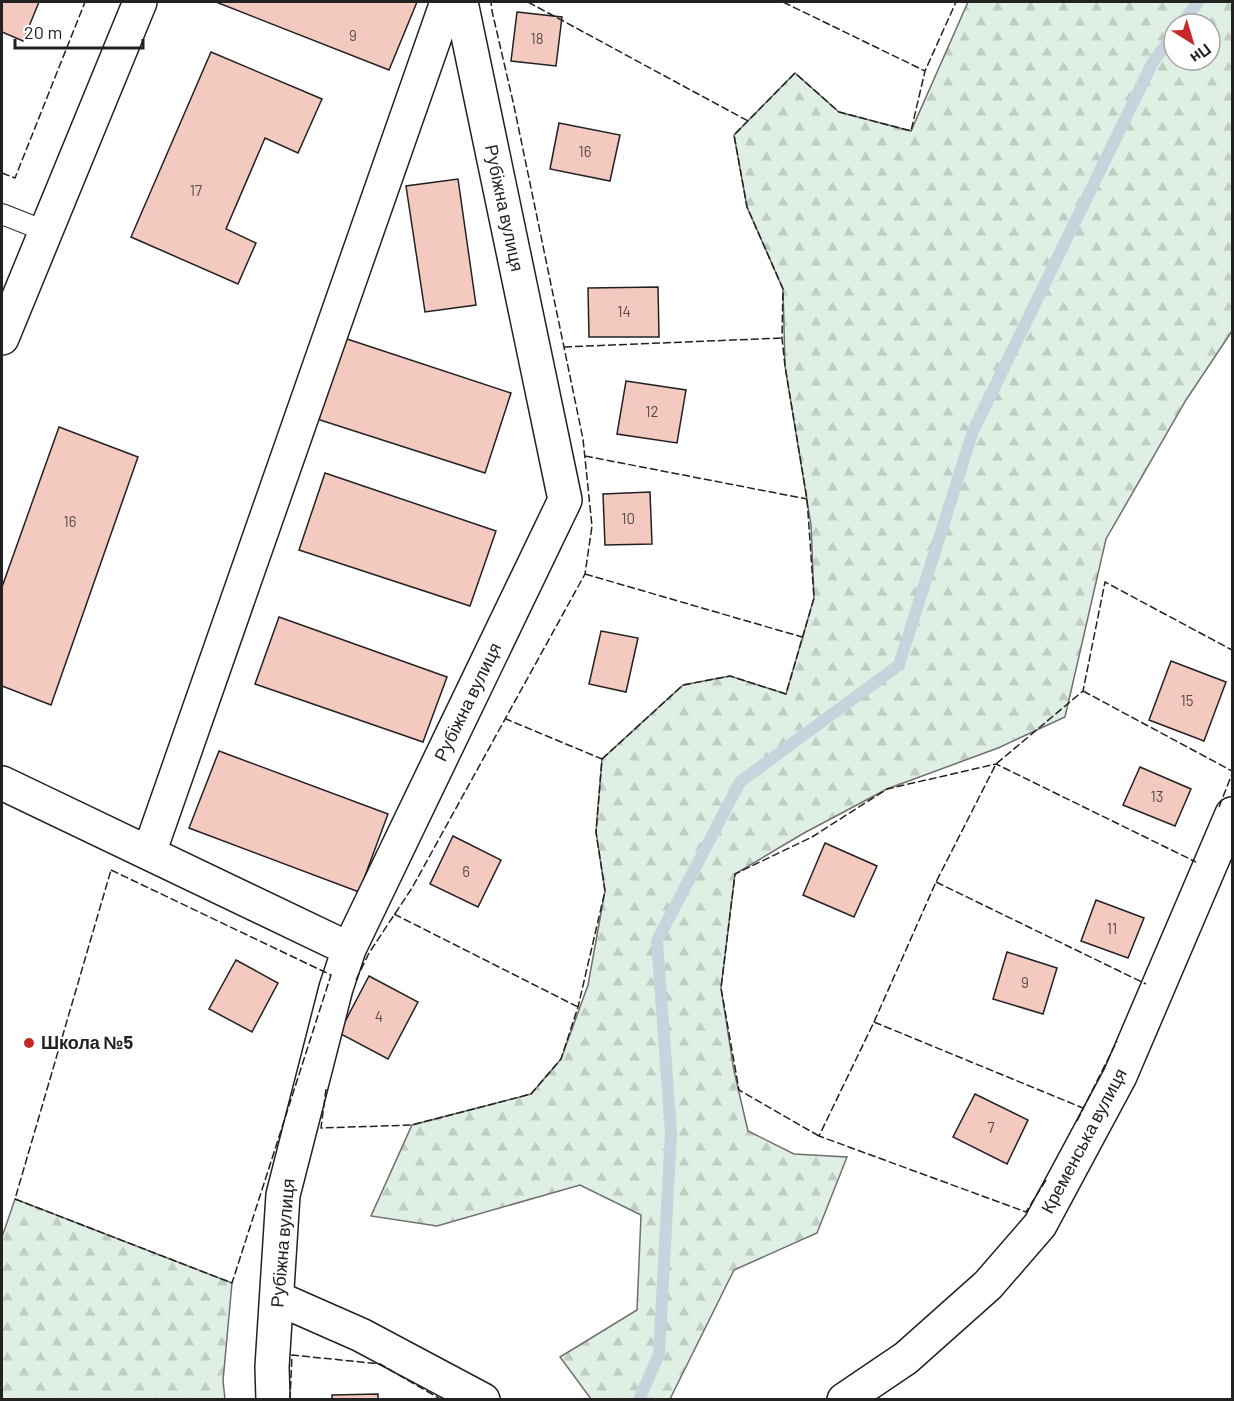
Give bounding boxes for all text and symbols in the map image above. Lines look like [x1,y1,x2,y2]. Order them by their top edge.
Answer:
scale bar [15,12,142,50]
north arrow [1162,12,1222,72]
text: 20 m [24,21,62,43]
house number: 9 [349,26,357,44]
house number: 18 [530,29,544,47]
text: Пн [1187,40,1215,68]
street label: Рубіжна вулиця [481,142,529,273]
house number: 16 [579,142,591,160]
house number: 17 [190,181,202,199]
house number: 14 [617,302,631,320]
house number: 12 [645,402,659,420]
house number: 10 [621,509,635,527]
house number: 16 [64,512,76,530]
street label: Рубіжна вулиця [429,639,505,765]
house number: 15 [1181,691,1193,709]
house number: 13 [1151,787,1163,805]
house number: 6 [462,862,470,880]
house number: 11 [1107,919,1117,937]
house number: 9 [1021,973,1029,991]
house number: 4 [375,1007,383,1025]
place label: Школа №5 [41,1031,134,1053]
marker: Школа №5 [22,1036,36,1050]
street label: Кременська вулиця [1035,1064,1131,1217]
house number: 7 [987,1118,995,1136]
street label: Рубіжна вулиця [265,1177,299,1308]

